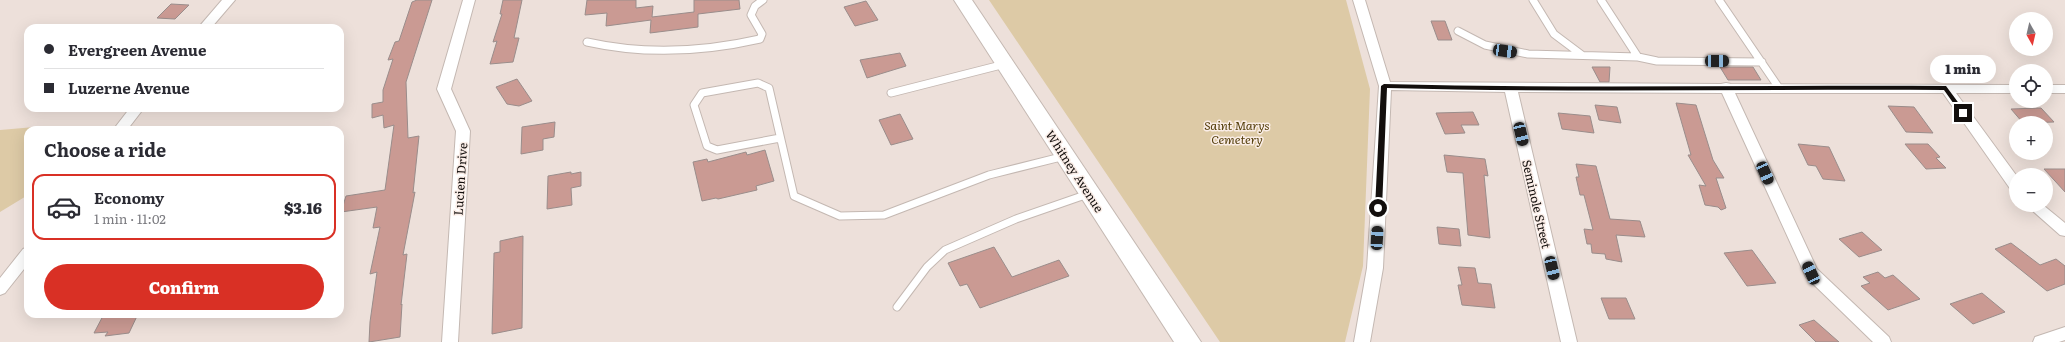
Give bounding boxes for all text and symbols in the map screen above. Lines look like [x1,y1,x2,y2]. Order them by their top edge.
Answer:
north arrow [2009,12,2053,56]
map controls [2009,12,2053,212]
text: Evergreen Avenue [68,38,206,61]
car [1492,43,1518,59]
car [1705,55,1729,67]
callout: 1 min [1930,55,1996,83]
text: 1 min [1945,59,1981,78]
button: locate [2009,64,2053,108]
text: Luzerne Avenue [68,76,190,99]
route end [1954,104,1972,122]
park label: Saint Marys Cemetery [1204,116,1270,148]
button: + [2009,116,2053,160]
car [1512,121,1530,147]
street label: Whitney Avenue [1042,126,1108,216]
text: Choose a ride [44,136,166,163]
street label: Lucien Drive [448,142,472,216]
street label: Seminole Street [1518,158,1556,250]
car [1755,160,1775,186]
button: − [2009,168,2053,212]
text: Economy [94,186,164,209]
icon: car [46,189,82,225]
text: $3.16 [284,196,322,219]
route start [1369,199,1387,217]
text: 1 min · 11:02 [94,209,166,228]
car [1370,226,1384,250]
car [1543,255,1561,281]
car [1800,260,1822,286]
button: Confirm [44,264,324,310]

